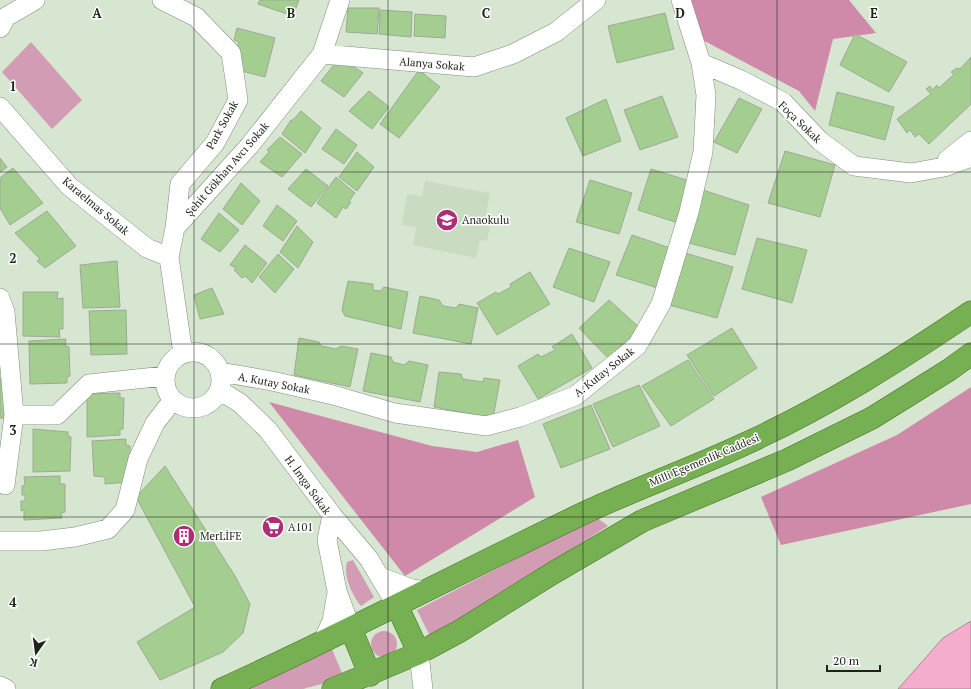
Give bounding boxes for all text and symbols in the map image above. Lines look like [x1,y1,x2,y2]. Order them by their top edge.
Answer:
text: A [92,4,102,22]
text: B [287,4,295,22]
text: C [482,4,490,22]
text: D [675,4,685,22]
text: E [870,4,878,22]
street label: Alanya Sokak [399,54,466,74]
text: 1 [9,77,17,95]
street label: Park Sokak [203,98,241,152]
street label: Foça Sokak [776,98,825,146]
street label: Şehit Gökhan Avcı Sokak [182,119,272,219]
street label: Karaelmas Sokak [60,174,132,238]
school or university icon: Anaokulu [434,207,460,233]
place label: Anaokulu [462,213,510,227]
text: 2 [9,249,17,267]
street label: A. Kutay Sokak [571,344,637,400]
street label: A. Kutay Sokak [237,369,311,397]
text: 3 [9,421,17,439]
street label: Milli Egemenlik Caddesi [647,430,761,490]
street label: H. İmga Sokak [282,453,334,518]
supermarket icon: A101 [260,514,286,540]
place label: A101 [288,520,313,534]
building icon: MerLİFE [171,523,197,549]
place label: MerLİFE [200,529,242,543]
text: 4 [9,593,17,611]
north arrow [16,633,56,673]
scale bar [827,647,880,673]
text: 20 m [833,653,860,668]
text: K [28,655,39,670]

